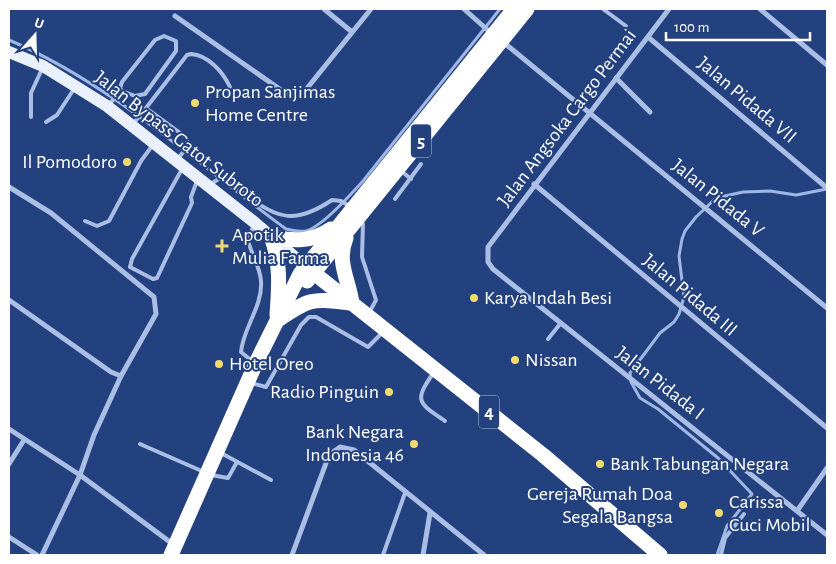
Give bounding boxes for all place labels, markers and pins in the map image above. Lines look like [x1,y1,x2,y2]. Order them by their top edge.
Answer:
place label: Propan Sanjimas Home Centre [205,82,335,125]
marker: Propan Sanjimas Home Centre [189,97,201,109]
place label: Il Pomodoro [22,152,117,172]
marker: Il Pomodoro [121,156,133,168]
place label: Apotik Mulia Farma [232,225,329,268]
marker: Apotik Mulia Farma [216,240,228,252]
place label: Karya Indah Besi [484,288,612,308]
marker: Karya Indah Besi [468,292,480,304]
place label: Nissan [525,350,578,370]
place label: Hotel Oreo [229,354,314,374]
marker: Nissan [509,354,521,366]
marker: Hotel Oreo [213,358,225,370]
place label: Radio Pinguin [270,382,379,402]
marker: Radio Pinguin [383,386,395,398]
place label: Bank Negara Indonesia 46 [305,422,404,465]
marker: Bank Negara Indonesia 46 [408,438,420,450]
place label: Bank Tabungan Negara [610,454,789,474]
marker: Bank Tabungan Negara [594,458,606,470]
place label: Gereja Rumah Doa Segala Bangsa [527,484,673,527]
place label: Carissa Cuci Mobil [729,492,810,535]
marker: Gereja Rumah Doa Segala Bangsa [677,499,689,511]
marker: Carissa Cuci Mobil [713,507,725,519]

